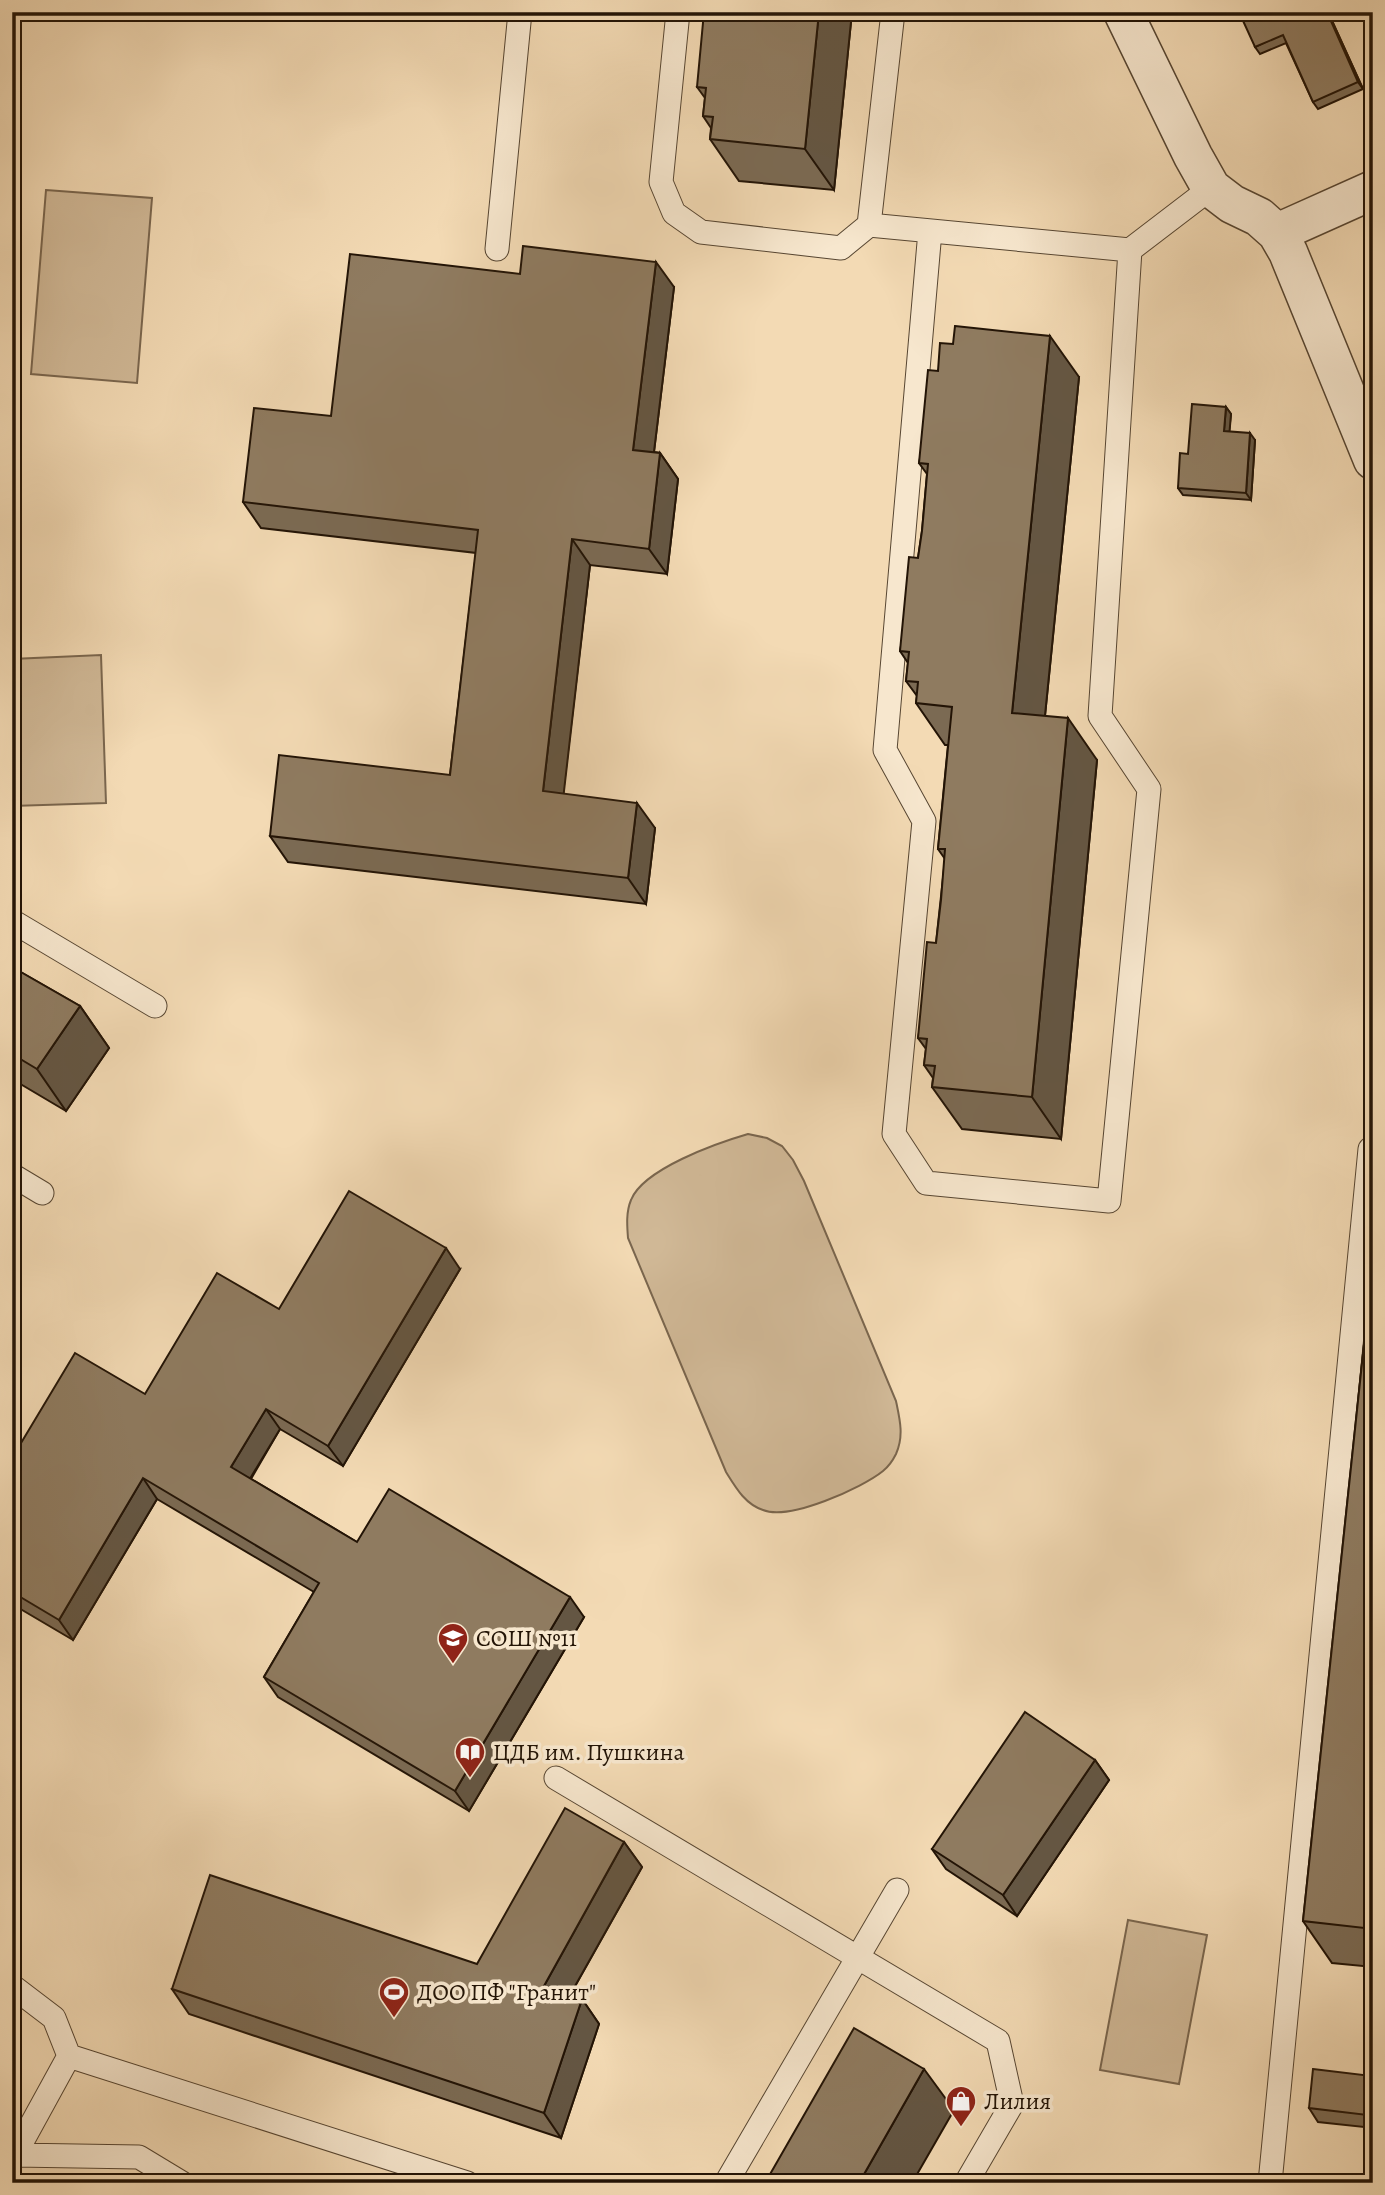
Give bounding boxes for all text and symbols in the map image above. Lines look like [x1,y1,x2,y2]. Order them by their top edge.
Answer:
school or university icon: СОШ №11 [436,1621,470,1665]
place label: СОШ №11 [476,1622,577,1654]
library icon: ЦДБ им. Пушкина [453,1735,487,1779]
place label: ЦДБ им. Пушкина [493,1736,685,1768]
sports icon: ДОО ПФ "Гранит" [377,1975,411,2019]
place label: ДОО ПФ "Гранит" [417,1976,596,2008]
shop icon: Лилия [944,2084,978,2128]
place label: Лилия [984,2085,1051,2117]

